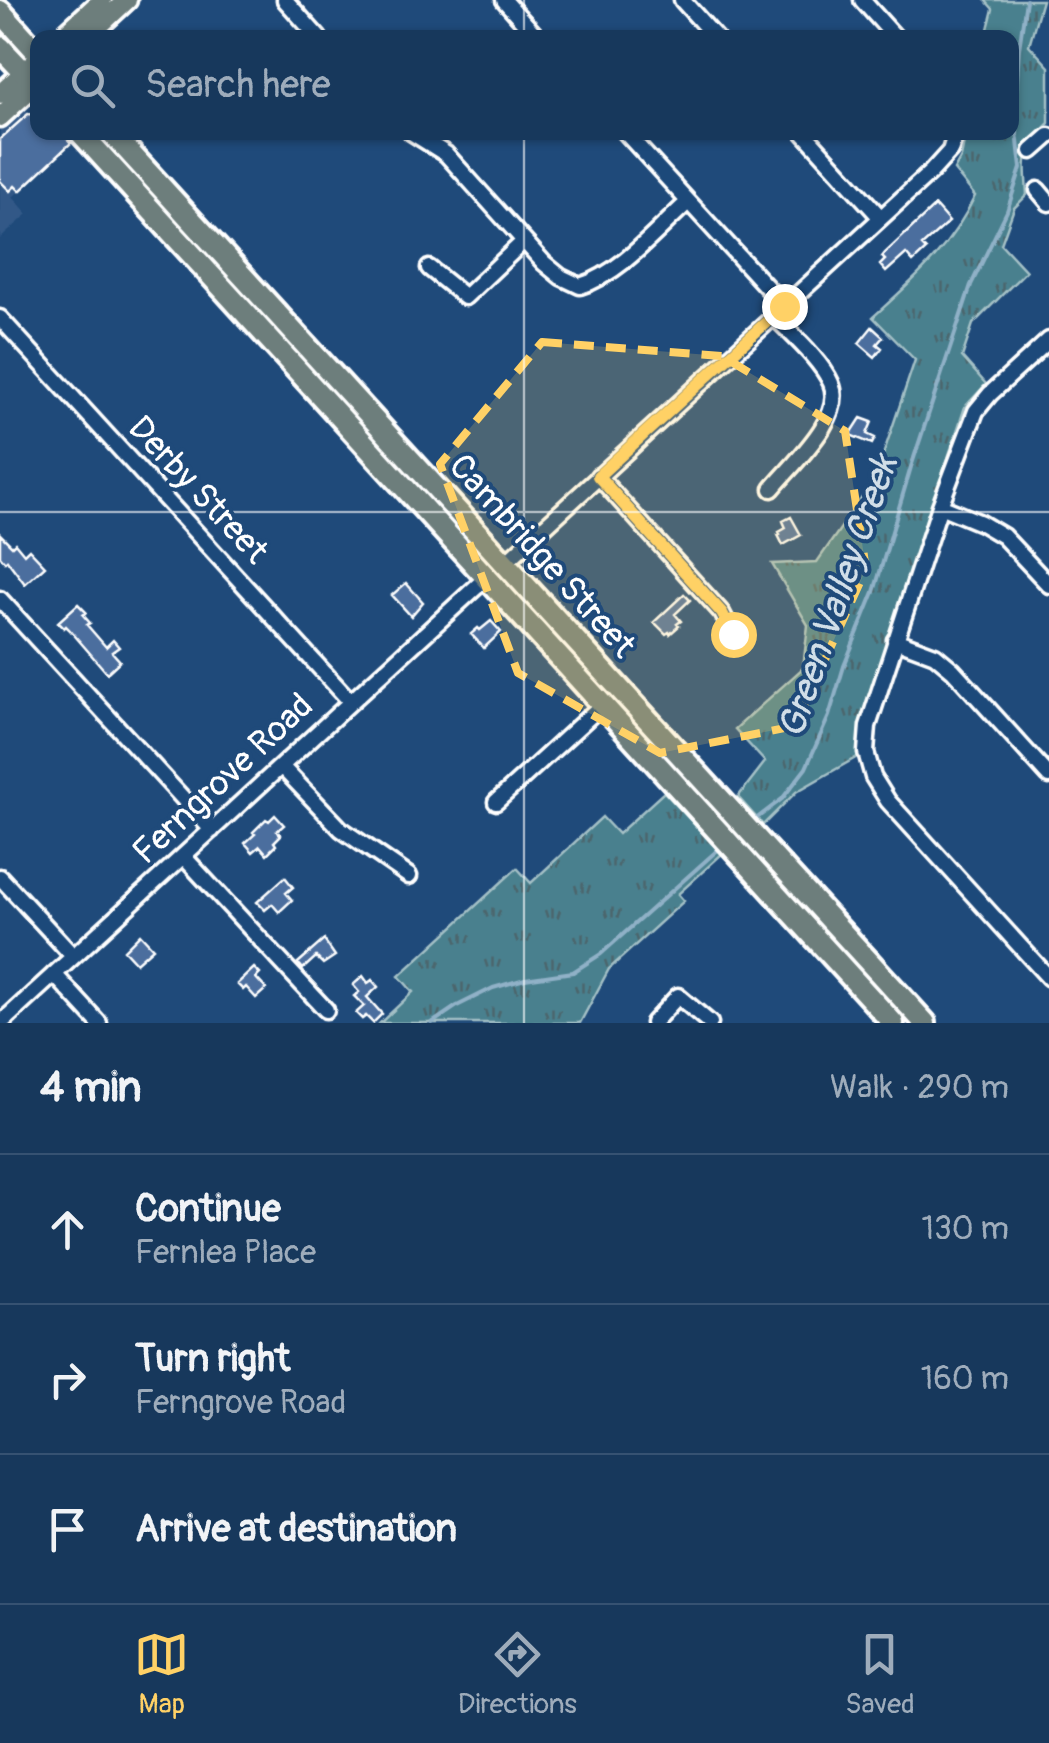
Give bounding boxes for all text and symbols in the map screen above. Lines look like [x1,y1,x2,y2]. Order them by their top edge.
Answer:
search box [30,30,1019,140]
icon: search [65,58,120,113]
text: Search here [145,61,331,109]
route end [762,284,808,330]
street label: Derby Street [118,407,278,574]
street label: Cambridge Street [439,445,646,668]
water label: Green Valley Creek [767,446,910,745]
route start [711,612,757,658]
street label: Ferngrove Road [124,684,322,874]
text: 4 min [40,1062,142,1114]
text: Walk · 290 m [830,1068,1009,1108]
text: Continue [135,1185,281,1233]
icon: ahead [40,1202,95,1257]
text: 130 m [921,1209,1009,1249]
text: Fernlea Place [135,1233,316,1273]
text: Turn right [135,1335,290,1383]
icon: right [40,1352,95,1407]
text: 160 m [921,1359,1009,1399]
text: Ferngrove Road [135,1383,346,1423]
icon: arrive [40,1502,95,1557]
text: Arrive at destination [135,1505,457,1553]
tab: Map [134,1627,189,1722]
tab: Directions [458,1627,577,1722]
tab: Saved [845,1627,915,1722]

